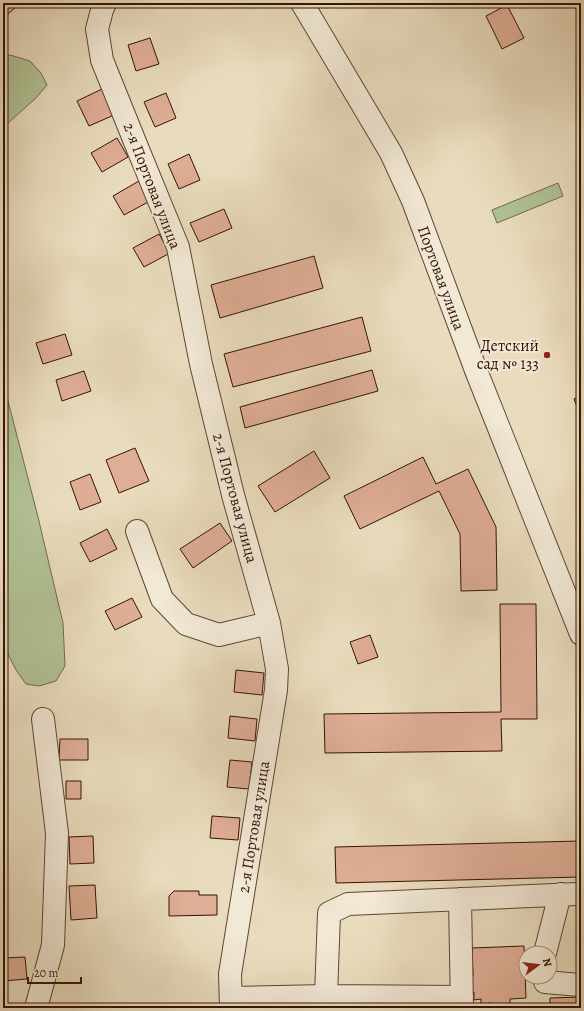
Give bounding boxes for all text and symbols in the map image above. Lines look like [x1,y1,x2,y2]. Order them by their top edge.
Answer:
street label: 2-я Портовая улица [118,120,186,253]
street label: Портовая улица [412,223,470,334]
place label: Детский сад № 133 [477,335,539,375]
marker: Детский сад № 133 [542,350,552,360]
street label: 2-я Портовая улица [207,431,263,566]
street label: 2-я Портовая улица [233,759,275,895]
north arrow [518,945,558,985]
text: N [539,957,555,968]
scale bar [28,959,81,985]
text: 20 m [34,965,58,981]

